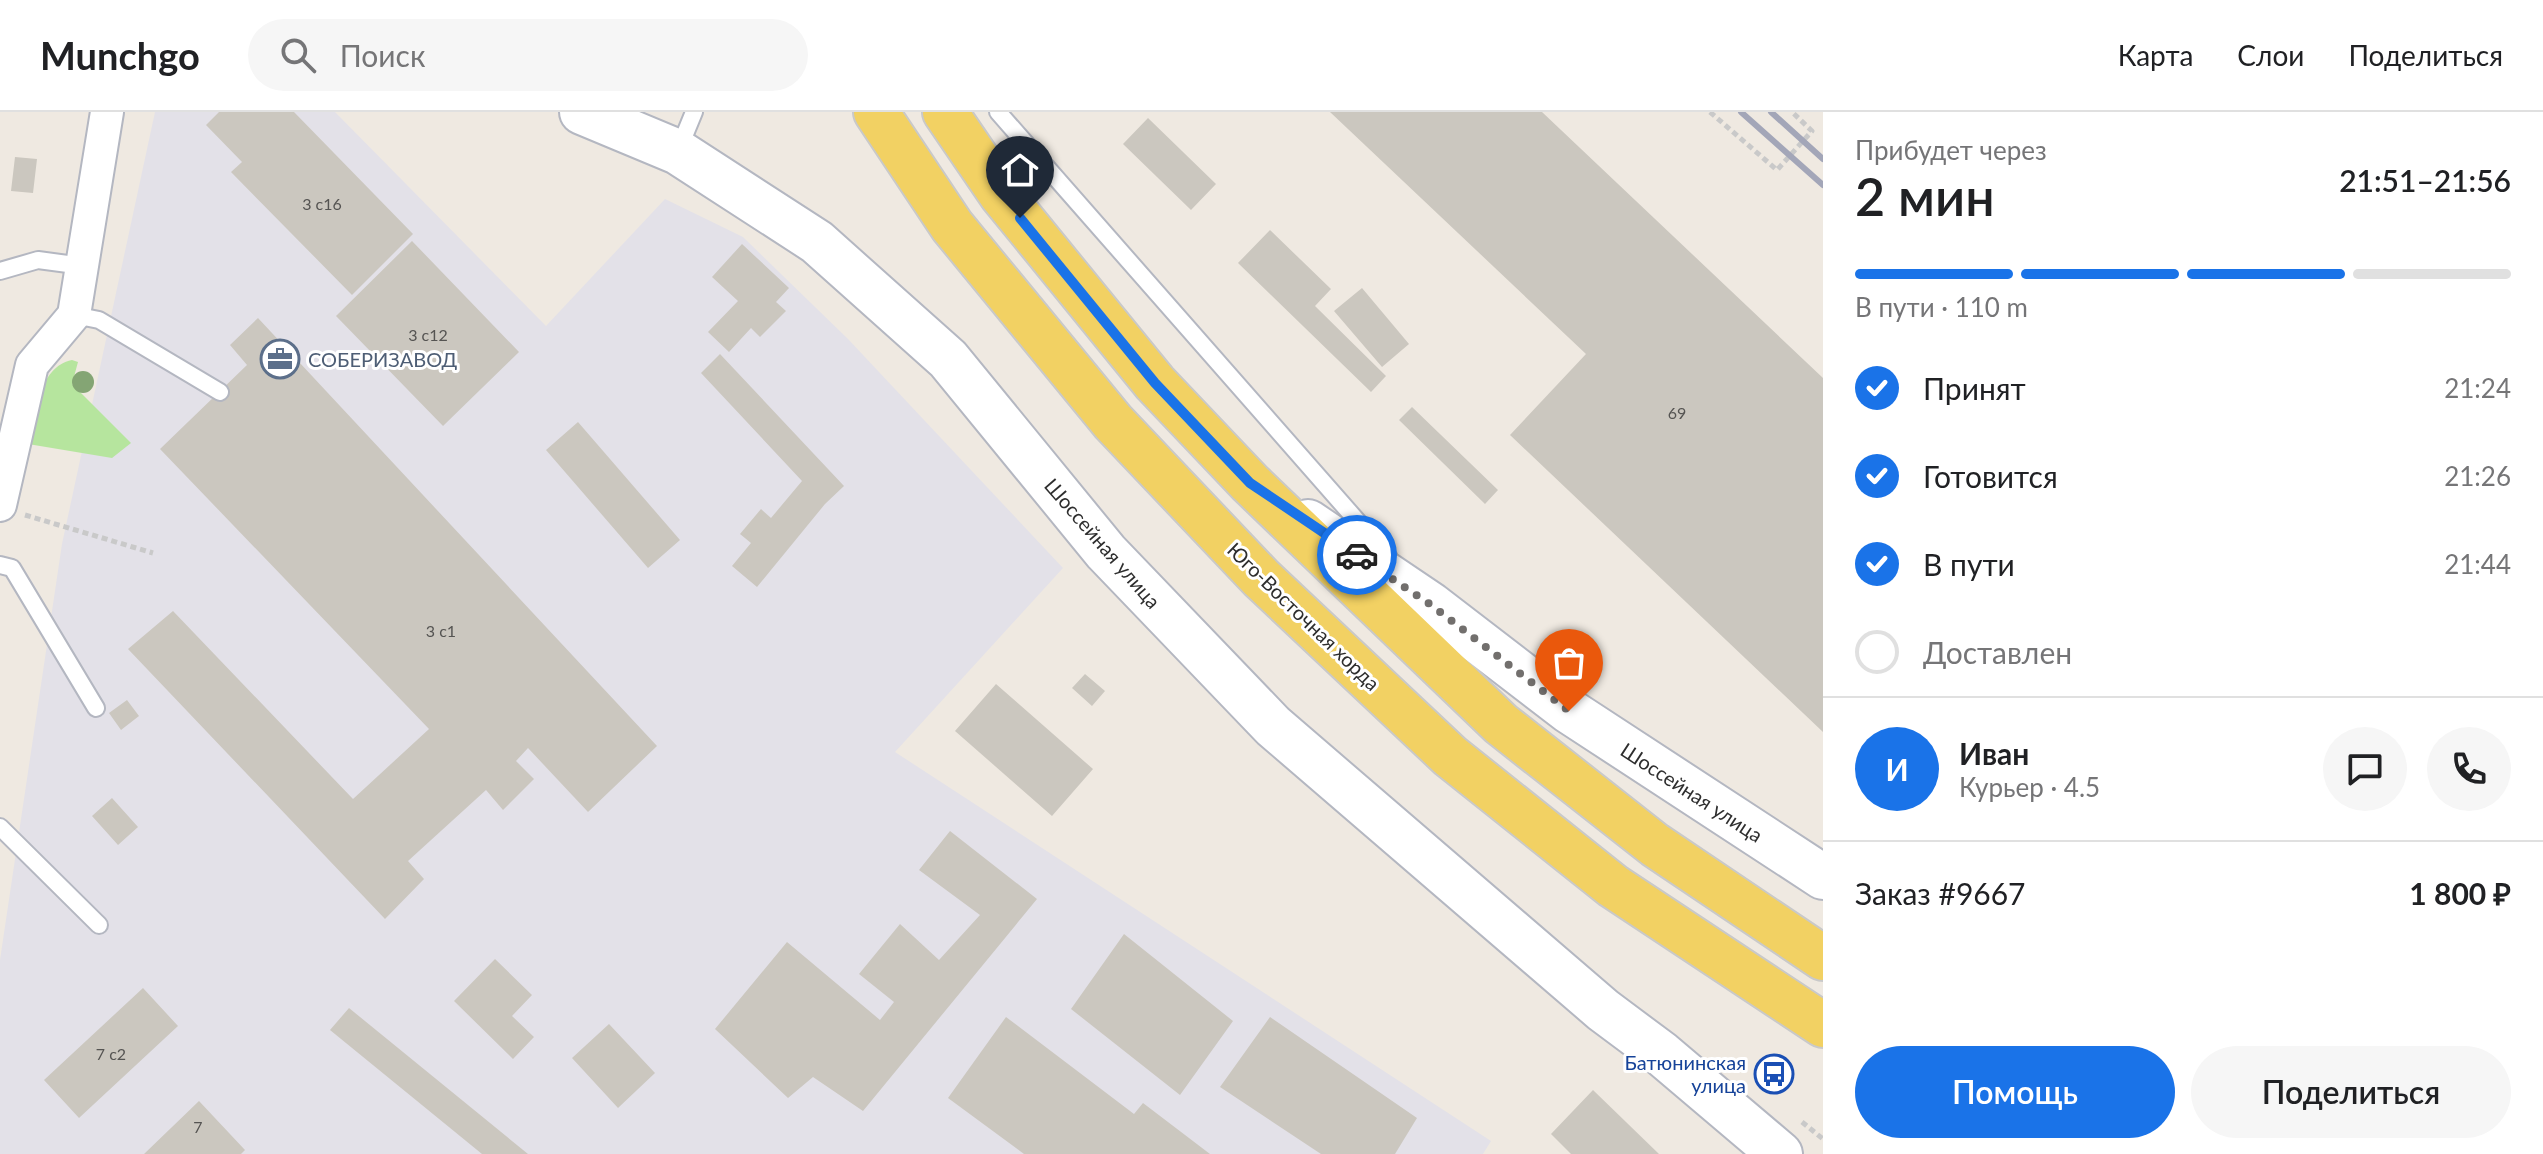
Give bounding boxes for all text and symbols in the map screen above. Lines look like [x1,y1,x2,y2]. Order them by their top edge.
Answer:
search box [248,19,808,91]
text: Munchgo [40,32,200,78]
icon: search [276,33,320,77]
text: Поиск [340,37,425,73]
text: Карта [2118,38,2193,72]
text: Слои [2237,38,2304,72]
text: Поделиться [2348,38,2503,72]
text: Прибудет через [1855,134,2047,166]
pin [986,136,1054,218]
icon: home [998,148,1042,192]
text: 21:51–21:56 [2339,162,2511,198]
text: 2 мин [1855,165,1995,227]
house number: 3 с16 [302,194,342,213]
text: В пути · 110 m [1855,291,2028,323]
house number: 3 с12 [408,325,448,344]
office icon: СОБЕРИЗАВОД [259,338,301,380]
place label: СОБЕРИЗАВОД [308,347,458,371]
icon: check [1855,366,1899,410]
text: Принят [1923,370,2026,406]
text: 21:24 [2444,372,2511,404]
house number: 69 [1668,403,1686,422]
icon: check [1855,454,1899,498]
text: Готовится [1923,458,2058,494]
text: 21:26 [2444,460,2511,492]
street label: Шоссейная улица [1040,473,1166,613]
courier [1317,515,1397,595]
icon: car [1335,533,1379,577]
street label: Юго-Восточная хорда [1223,537,1385,695]
icon: check [1855,542,1899,586]
text: В пути [1923,546,2015,582]
text: 21:44 [2444,548,2511,580]
house number: 3 с1 [426,621,456,640]
pin [1535,629,1603,711]
text: Доставлен [1923,634,2072,670]
icon: bag [1547,641,1591,685]
button: chat [2323,727,2407,811]
button: phone [2427,727,2511,811]
text: Иван [1959,735,2029,771]
street label: Шоссейная улица [1617,737,1767,847]
text: И [1885,751,1909,787]
text: Курьер · 4.5 [1959,771,2100,803]
text: Заказ #9667 [1855,875,2026,911]
text: 1 800 ₽ [2409,875,2511,911]
house number: 7 с2 [96,1044,126,1063]
button: Помощь [1855,1046,2175,1138]
button: Поделиться [2191,1046,2511,1138]
place label: Батюнинская улица [1624,1050,1746,1097]
bus stop icon: Батюнинская улица [1753,1053,1795,1095]
house number: 7 [193,1117,203,1136]

